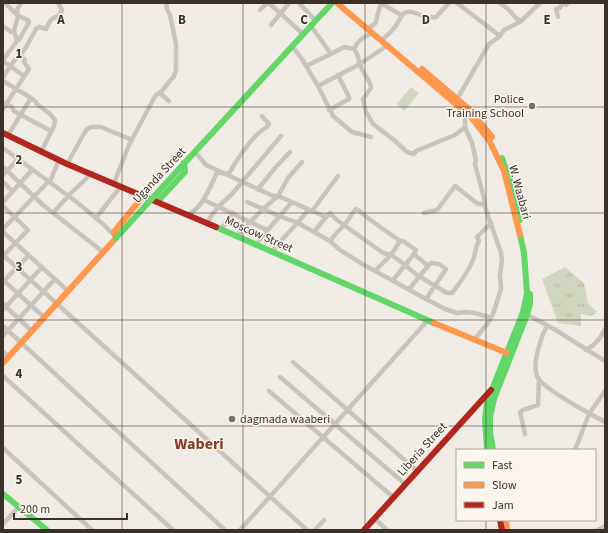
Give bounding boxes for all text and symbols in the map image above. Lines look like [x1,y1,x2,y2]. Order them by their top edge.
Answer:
text: A [56,11,65,29]
text: B [178,11,186,29]
text: C [300,11,308,29]
text: D [422,11,430,29]
text: E [543,11,551,29]
text: 1 [16,45,23,63]
place label: Police Training School [446,91,524,122]
marker: Police Training School [527,101,537,111]
street label: Uganda Street [129,143,190,207]
text: 2 [16,151,23,169]
street label: W. Waabari [504,163,535,221]
street label: Moscow Street [222,212,296,257]
text: 3 [16,258,23,276]
text: 4 [16,365,23,383]
place label: dagmada waaberi [240,411,330,428]
marker: dagmada waaberi [227,414,237,424]
street label: Liberia Street [394,419,451,480]
district label: Waberi [174,433,224,455]
legend [456,449,596,521]
text: Fast [492,457,512,474]
text: 5 [16,471,23,489]
text: Slow [492,477,517,494]
scale bar [14,495,127,521]
text: Jam [492,497,514,514]
text: 200 m [20,501,50,518]

